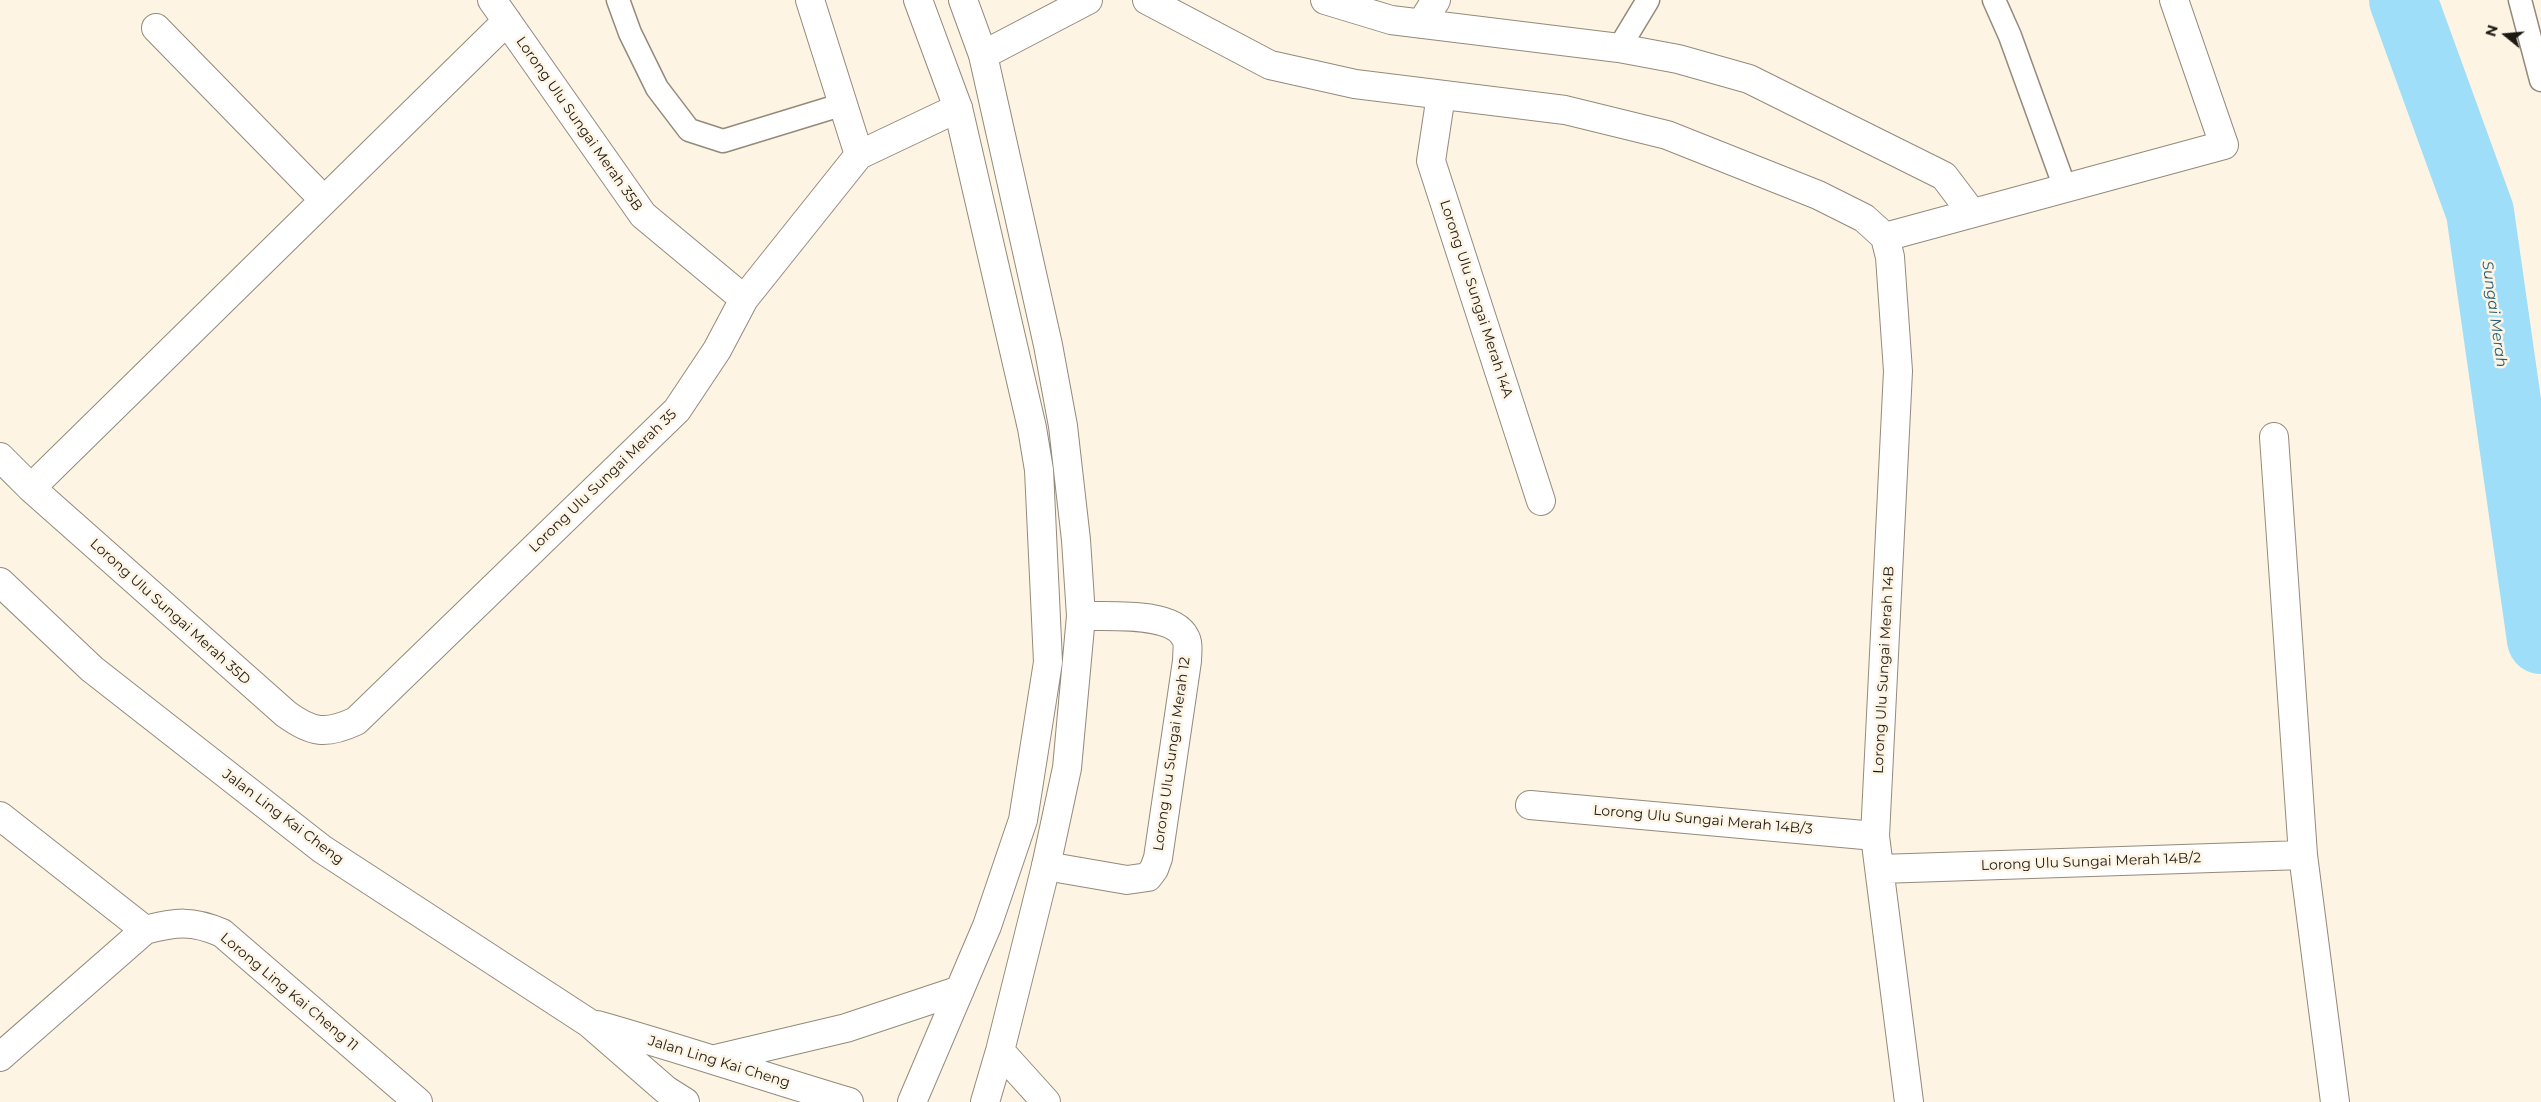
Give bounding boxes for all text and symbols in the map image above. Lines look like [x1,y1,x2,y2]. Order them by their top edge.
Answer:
north arrow [2481,10,2531,60]
text: N [2481,23,2502,39]
street label: Lorong Ulu Sungai Merah 35B [512,34,646,214]
street label: Lorong Ulu Sungai Merah 14A [1436,198,1516,400]
water label: Sungai Merah [2478,260,2510,368]
street label: Lorong Ulu Sungai Merah 35 [526,406,680,556]
street label: Lorong Ulu Sungai Merah 35D [86,535,254,689]
street label: Lorong Ulu Sungai Merah 14B [1870,566,1898,774]
street label: Lorong Ulu Sungai Merah 12 [1150,656,1194,852]
street label: Jalan Ling Kai Cheng [219,766,347,868]
street label: Lorong Ulu Sungai Merah 14B/3 [1593,802,1813,838]
street label: Lorong Ulu Sungai Merah 14B/2 [1981,850,2201,874]
street label: Lorong Ling Kai Cheng 11 [217,929,361,1055]
street label: Jalan Ling Kai Cheng [646,1032,792,1092]

